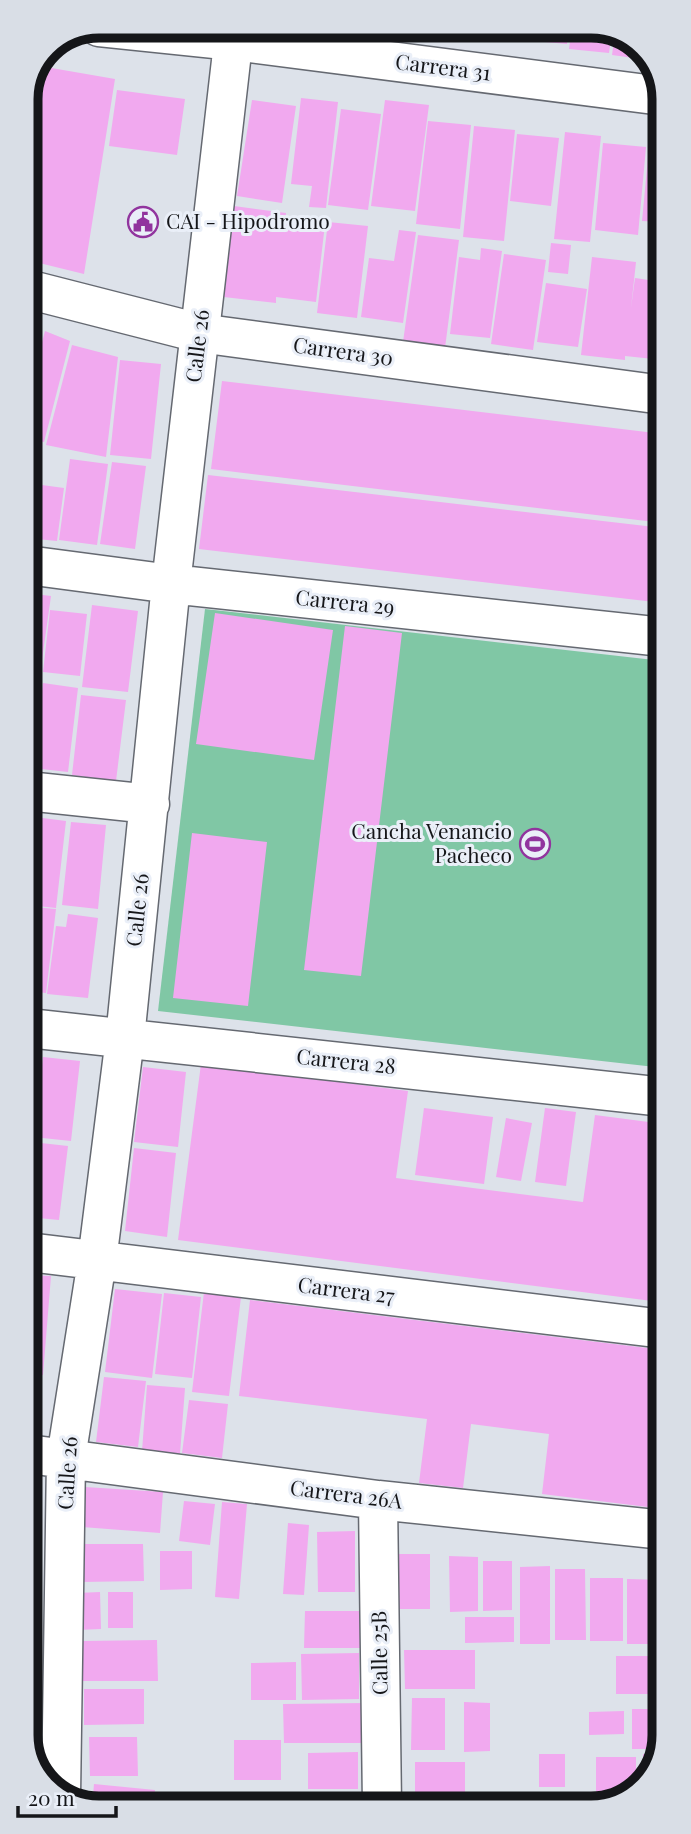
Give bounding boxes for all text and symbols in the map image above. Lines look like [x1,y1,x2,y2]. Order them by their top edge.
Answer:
street label: Carrera 31 [394,46,493,86]
public building icon: CAI - Hipodromo [126,205,160,239]
place label: CAI - Hipodromo [166,206,330,234]
street label: Calle 26 [178,307,214,384]
street label: Carrera 30 [291,329,395,371]
street label: Carrera 29 [294,582,396,620]
place label: Cancha Venancio Pacheco [351,816,512,868]
sports icon: Cancha Venancio Pacheco [518,827,552,861]
street label: Calle 26 [118,872,154,948]
street label: Carrera 28 [295,1041,397,1079]
street label: Carrera 27 [296,1269,397,1309]
street label: Calle 26 [49,1435,83,1510]
street label: Carrera 26A [289,1472,405,1514]
street label: Calle 25B [363,1611,393,1695]
scale bar [18,1774,116,1818]
text: 20 m [28,1783,75,1811]

